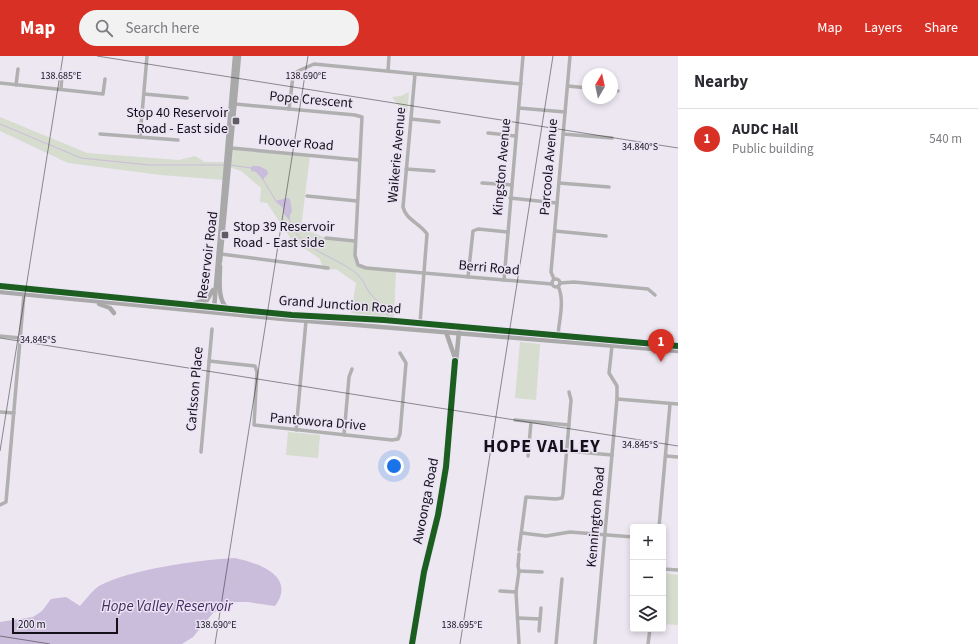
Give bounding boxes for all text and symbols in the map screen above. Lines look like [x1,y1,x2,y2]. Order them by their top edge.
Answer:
search box [79,10,359,46]
text: Map [20,15,55,42]
icon: search [93,17,115,39]
text: Search here [125,18,199,39]
text: Map [817,18,842,38]
text: Layers [864,18,902,38]
text: Share [924,18,958,38]
north arrow [582,68,618,104]
text: 138.685°E [41,69,81,83]
text: 138.690°E [286,69,326,83]
text: Nearby [694,70,748,94]
street label: Pope Crescent [268,86,354,114]
place label: Stop 40 Reservoir Road - East side [126,103,228,139]
street label: Waikerie Avenue [383,106,411,204]
marker: Stop 40 Reservoir Road - East side [231,116,241,126]
street label: Kingston Avenue [488,117,516,216]
street label: Parcoola Avenue [535,118,563,216]
text: AUDC Hall [732,119,798,140]
street label: Hoover Road [258,130,334,156]
text: 1 [704,130,710,148]
text: 540 m [929,130,962,148]
text: 34.840°S [622,140,658,154]
text: Public building [732,140,814,158]
street label: Reservoir Road [193,210,223,300]
place label: Stop 39 Reservoir Road - East side [233,217,335,253]
marker: Stop 39 Reservoir Road - East side [220,230,230,240]
street label: Berri Road [458,255,520,281]
street label: Grand Junction Road [278,291,402,319]
pin: 1 [648,329,674,362]
text: 34.845°S [20,333,56,347]
street label: Carlsson Place [181,346,209,432]
street label: Pantowora Drive [269,408,367,436]
district label: HOPE VALLEY [483,434,601,459]
text: 34.845°S [622,438,658,452]
your location [384,456,404,476]
street label: Awoonga Road [408,456,444,546]
street label: Kennington Road [582,466,610,568]
map controls [630,524,666,632]
button: + [630,524,666,560]
button: − [630,560,666,596]
water label: Hope Valley Reservoir [101,596,234,617]
button: layers [630,596,666,632]
scale bar [12,616,118,635]
text: 200 m [18,617,46,632]
text: 138.690°E [196,618,236,632]
text: 138.695°E [442,618,482,632]

